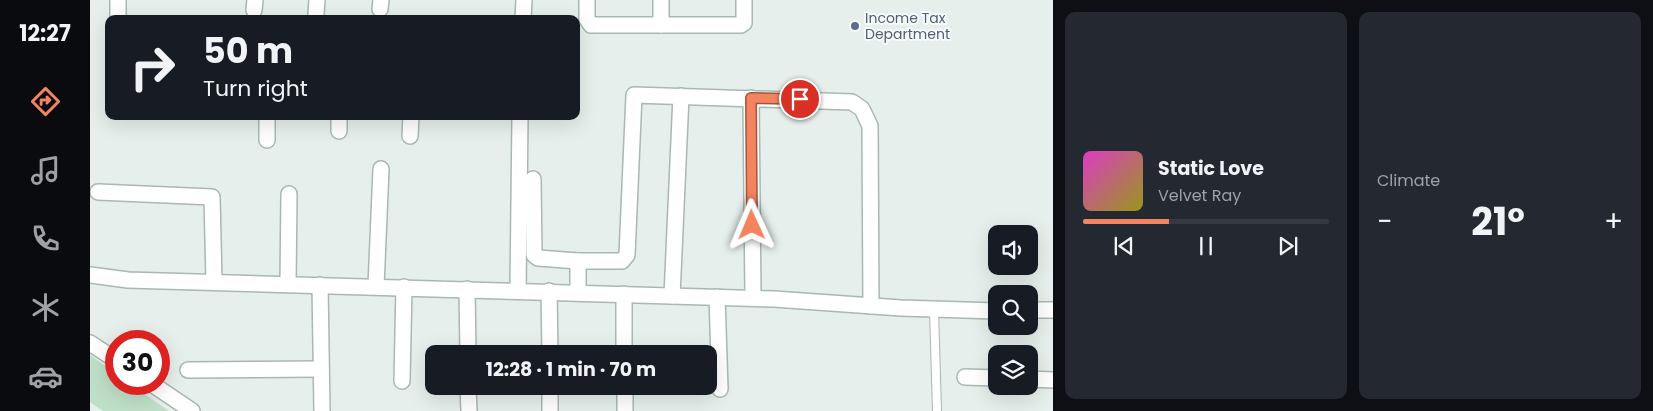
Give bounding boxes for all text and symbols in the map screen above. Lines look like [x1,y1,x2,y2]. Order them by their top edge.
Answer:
place label: Income Tax Department [865,8,950,44]
text: 12:27 [19,18,71,49]
marker: Income Tax Department [849,20,861,32]
text: 50 m [203,26,293,75]
icon: right [120,35,185,100]
text: Turn right [203,73,308,104]
pin [779,78,821,120]
icon: directions [28,84,63,119]
icon: arrive [786,85,814,113]
icon: music [28,153,63,188]
text: Static Love [1158,155,1264,182]
text: Climate [1377,169,1440,192]
text: Velvet Ray [1158,184,1241,207]
text: 21° [1471,195,1525,248]
position arrow [725,198,777,250]
text: − [1377,202,1392,241]
text: + [1604,202,1623,241]
icon: phone [28,221,63,256]
map controls [988,225,1038,395]
button: sound [988,225,1038,275]
icon: previous [1110,232,1138,260]
icon: pause [1192,232,1220,260]
icon: next [1274,232,1302,260]
button: search [988,285,1038,335]
icon: climate [28,290,63,325]
speed limit sign: 30 [105,330,170,395]
button: layers [988,345,1038,395]
text: 12:28 · 1 min · 70 m [486,356,656,383]
icon: car [28,359,63,394]

